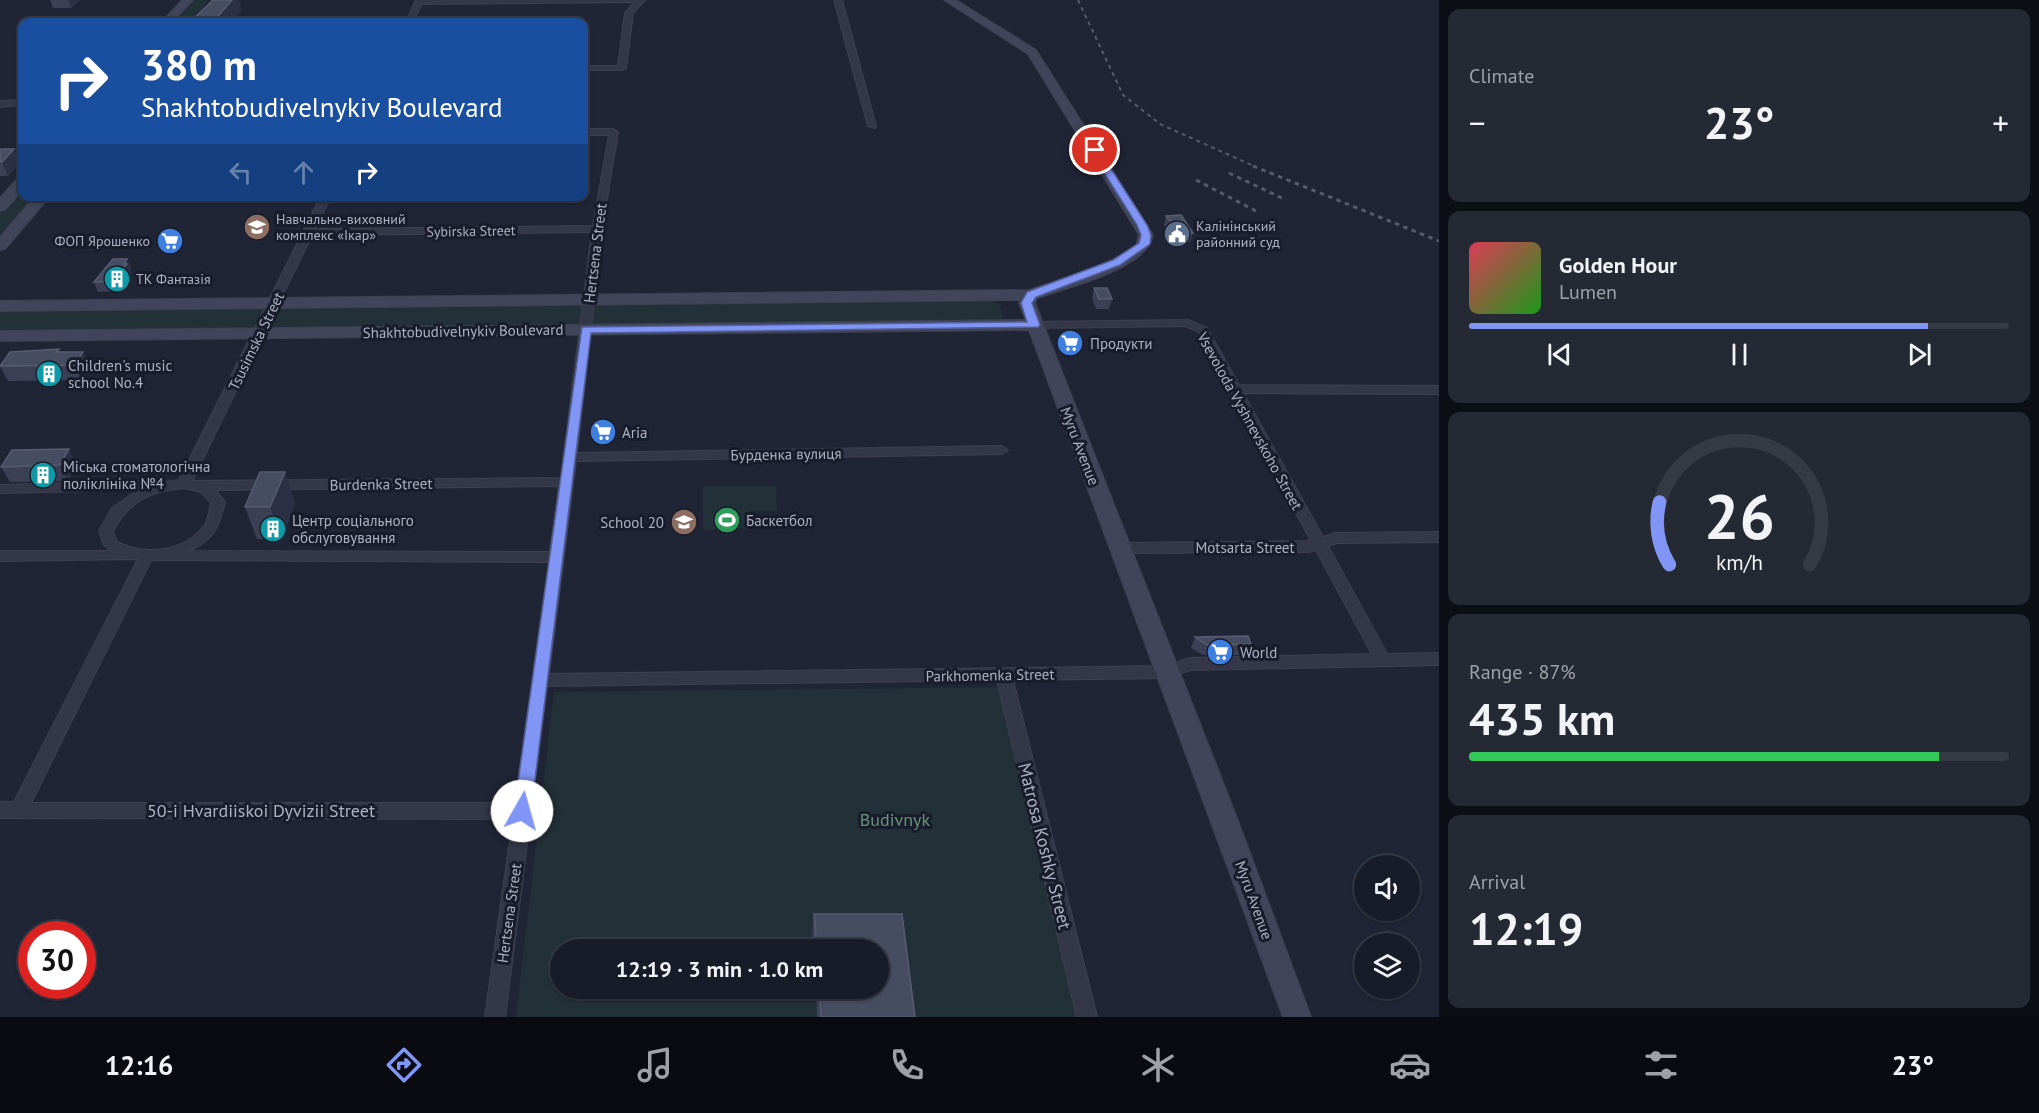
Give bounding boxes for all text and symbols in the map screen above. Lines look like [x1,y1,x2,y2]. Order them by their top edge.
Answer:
text: 380 m [141,37,257,92]
icon: right [42,42,120,120]
text: Climate [1469,63,1535,89]
text: Shakhtobudivelnykiv Boulevard [141,90,502,124]
text: 23° [1704,93,1774,151]
text: − [1469,101,1486,144]
text: + [1992,101,2009,144]
pin [1069,124,1120,175]
icon: arrive [1078,133,1111,166]
icon: left [224,156,257,189]
icon: ahead [287,156,320,189]
icon: right [350,156,383,189]
street label: Hertsena Street [579,202,611,304]
place label: Навчально-виховний комплекс «Ікар» [276,210,406,244]
school or university icon: Навчально-виховний комплекс «Ікар» [242,212,272,242]
place label: Калінінський районний суд [1196,217,1280,251]
public building icon: Калінінський районний суд [1162,219,1192,249]
street label: Sybirska Street [426,221,516,241]
supermarket icon: ФОП Ярошенко [155,226,185,256]
place label: ФОП Ярошенко [54,232,150,250]
text: Golden Hour [1559,251,1677,279]
building icon: ТК Фантазія [102,264,132,294]
place label: ТК Фантазія [136,270,211,288]
text: Lumen [1559,279,1617,305]
street label: Tsusimska Street [224,289,288,393]
street label: Shakhtobudivelnykiv Boulevard [362,320,564,342]
supermarket icon: Продукти [1055,328,1085,358]
street label: Vsevoloda Vyshnevskoho Street [1193,328,1307,513]
place label: Продукти [1090,334,1152,353]
icon: previous [1543,338,1576,371]
icon: pause [1723,338,1756,371]
icon: next [1903,338,1936,371]
place label: Children's music school No.4 [68,356,172,392]
building icon: Children's music school No.4 [34,359,64,389]
street label: Myru Avenue [1056,404,1104,488]
supermarket icon: Aria [588,417,618,447]
place label: Aria [622,423,647,442]
street label: Бурденка вулиця [730,444,842,464]
place label: Міська стоматологічна поліклініка №4 [63,457,210,493]
building icon: Міська стоматологічна поліклініка №4 [28,460,58,490]
street label: Burdenka Street [329,474,433,494]
text: 26 [1704,476,1774,557]
sports icon: Баскетбол [712,505,742,535]
school or university icon: School 20 [669,507,699,537]
place label: Центр соціального обслуговування [292,511,414,547]
place label: Баскетбол [746,511,813,530]
place label: School 20 [600,513,664,532]
building icon: Центр соціального обслуговування [258,514,288,544]
street label: Motsarta Street [1195,538,1295,557]
text: km/h [1715,549,1762,577]
supermarket icon: World [1205,637,1235,667]
place label: World [1240,643,1277,662]
text: Range · 87% [1469,659,1576,685]
street label: Parkhomenka Street [925,664,1055,686]
text: 435 km [1469,689,1615,747]
street label: Matrosa Koshky Street [1013,760,1077,932]
position arrow [490,779,554,843]
street label: 50-i Hvardiiskoi Dyvizii Street [147,799,375,822]
park label: Budivnyk [860,808,930,831]
map controls [1354,855,1420,999]
button: sound [1354,855,1420,921]
street label: Myru Avenue [1231,858,1277,942]
street label: Hertsena Street [493,862,525,964]
text: Arrival [1469,869,1525,895]
text: 12:19 [1469,899,1583,957]
speed limit sign: 30 [18,921,96,999]
button: layers [1354,933,1420,999]
text: 12:19 · 3 min · 1.0 km [616,955,823,983]
icon: directions [383,1044,425,1086]
icon: music [634,1044,676,1086]
icon: phone [886,1044,928,1086]
icon: climate [1137,1044,1179,1086]
icon: car [1389,1044,1431,1086]
icon: filters [1640,1044,1682,1086]
text: 12:16 [105,1048,173,1082]
text: 23° [1892,1048,1934,1082]

